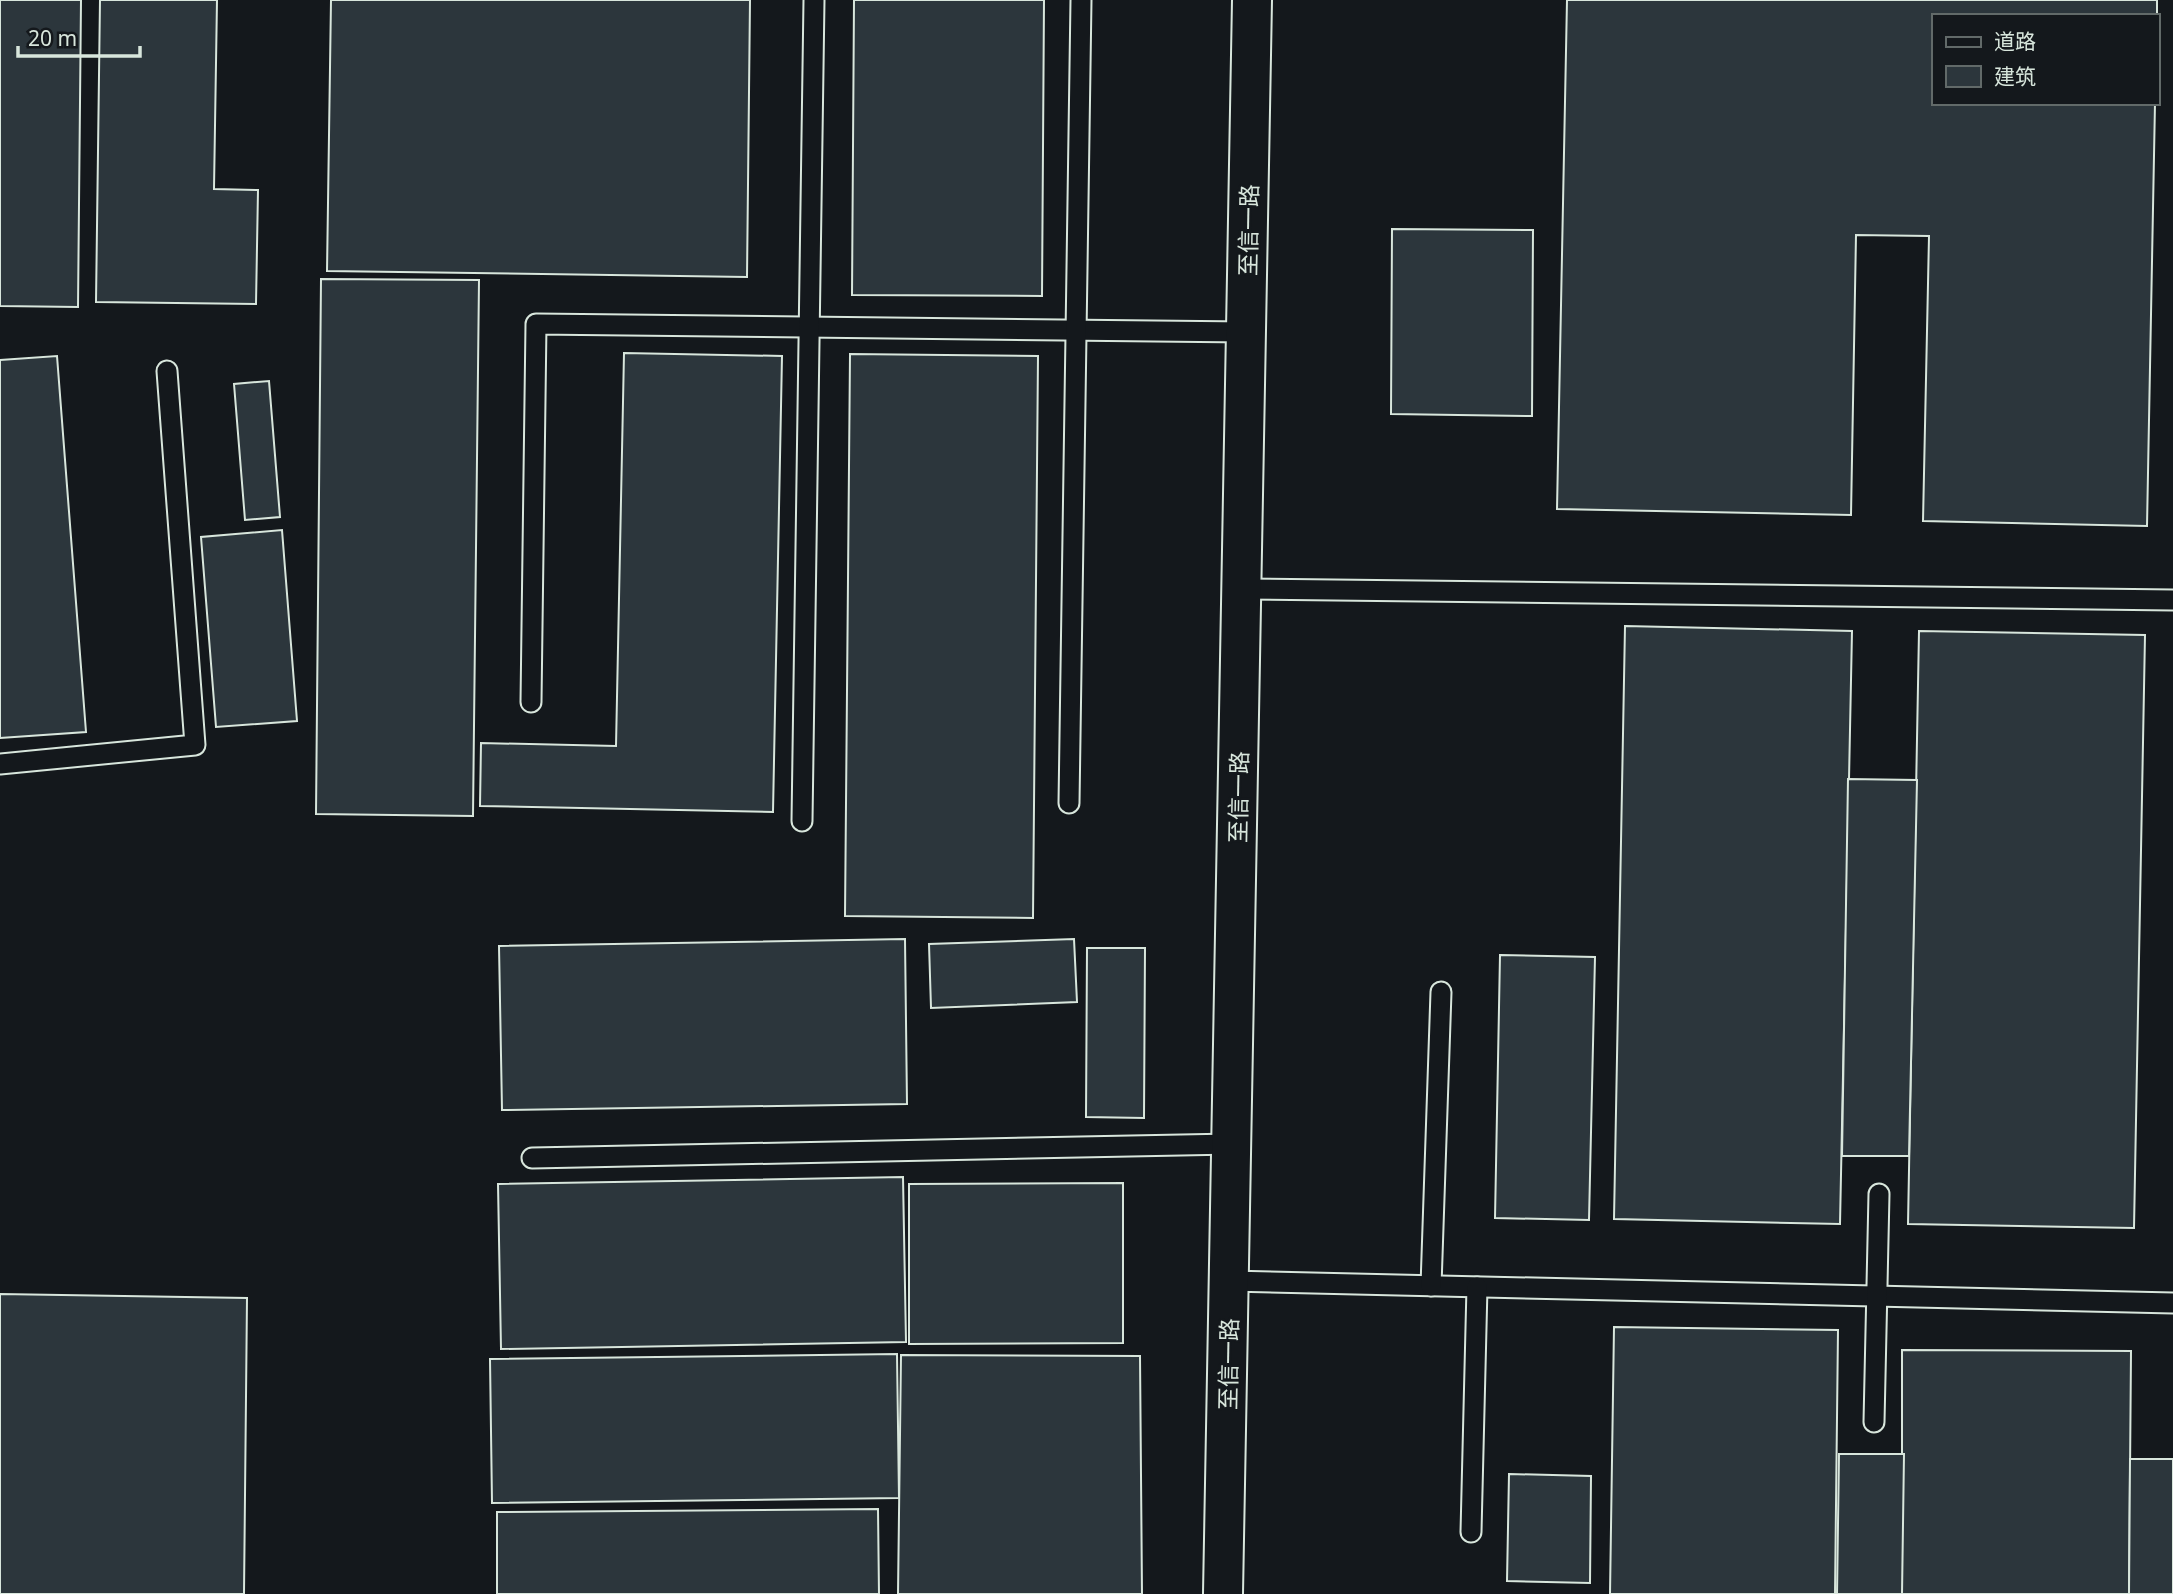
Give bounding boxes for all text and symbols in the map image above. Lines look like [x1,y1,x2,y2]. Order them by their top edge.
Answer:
scale bar [18,14,140,58]
legend [1932,14,2159,105]
text: 20 m [28,24,77,52]
text: 道路 [1994,27,2036,55]
text: 建筑 [1994,62,2036,90]
street label: 至信一路 [1231,184,1265,276]
street label: 至信一路 [1221,751,1255,843]
street label: 至信一路 [1211,1318,1245,1410]

